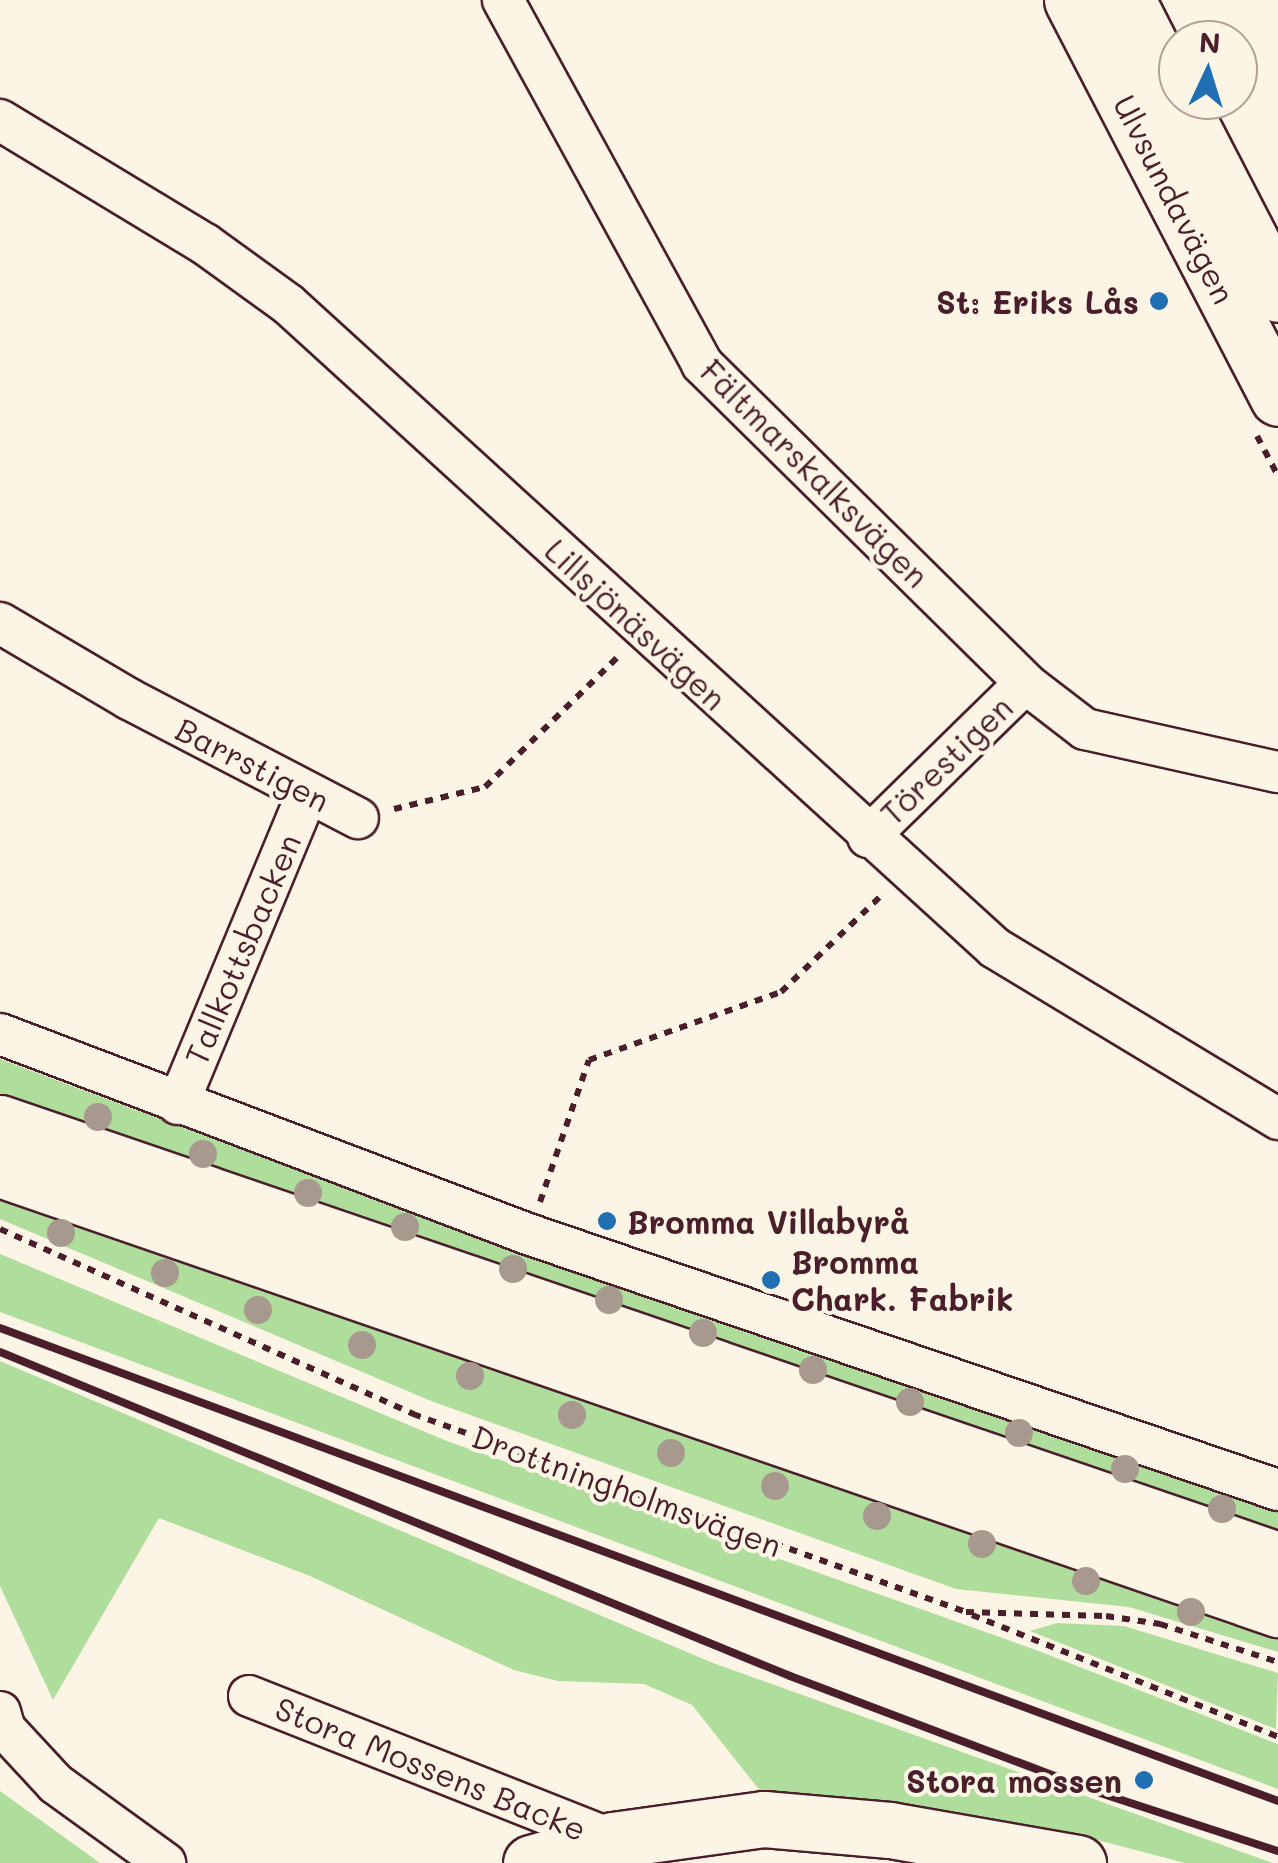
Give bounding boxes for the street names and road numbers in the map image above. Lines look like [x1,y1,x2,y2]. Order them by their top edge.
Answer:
street label: Ulvsundavägen [1106,88,1244,310]
street label: Fältmarskalksvägen [693,351,937,595]
street label: Lillsjönäsvägen [538,531,734,717]
street label: Törestigen [872,688,1020,832]
street label: Barrstigen [170,709,336,819]
street label: Tallkottsbacken [176,828,308,1070]
street label: Drottningholmsvägen [467,1416,787,1564]
street label: Stora Mossens Backe [270,1688,592,1848]

